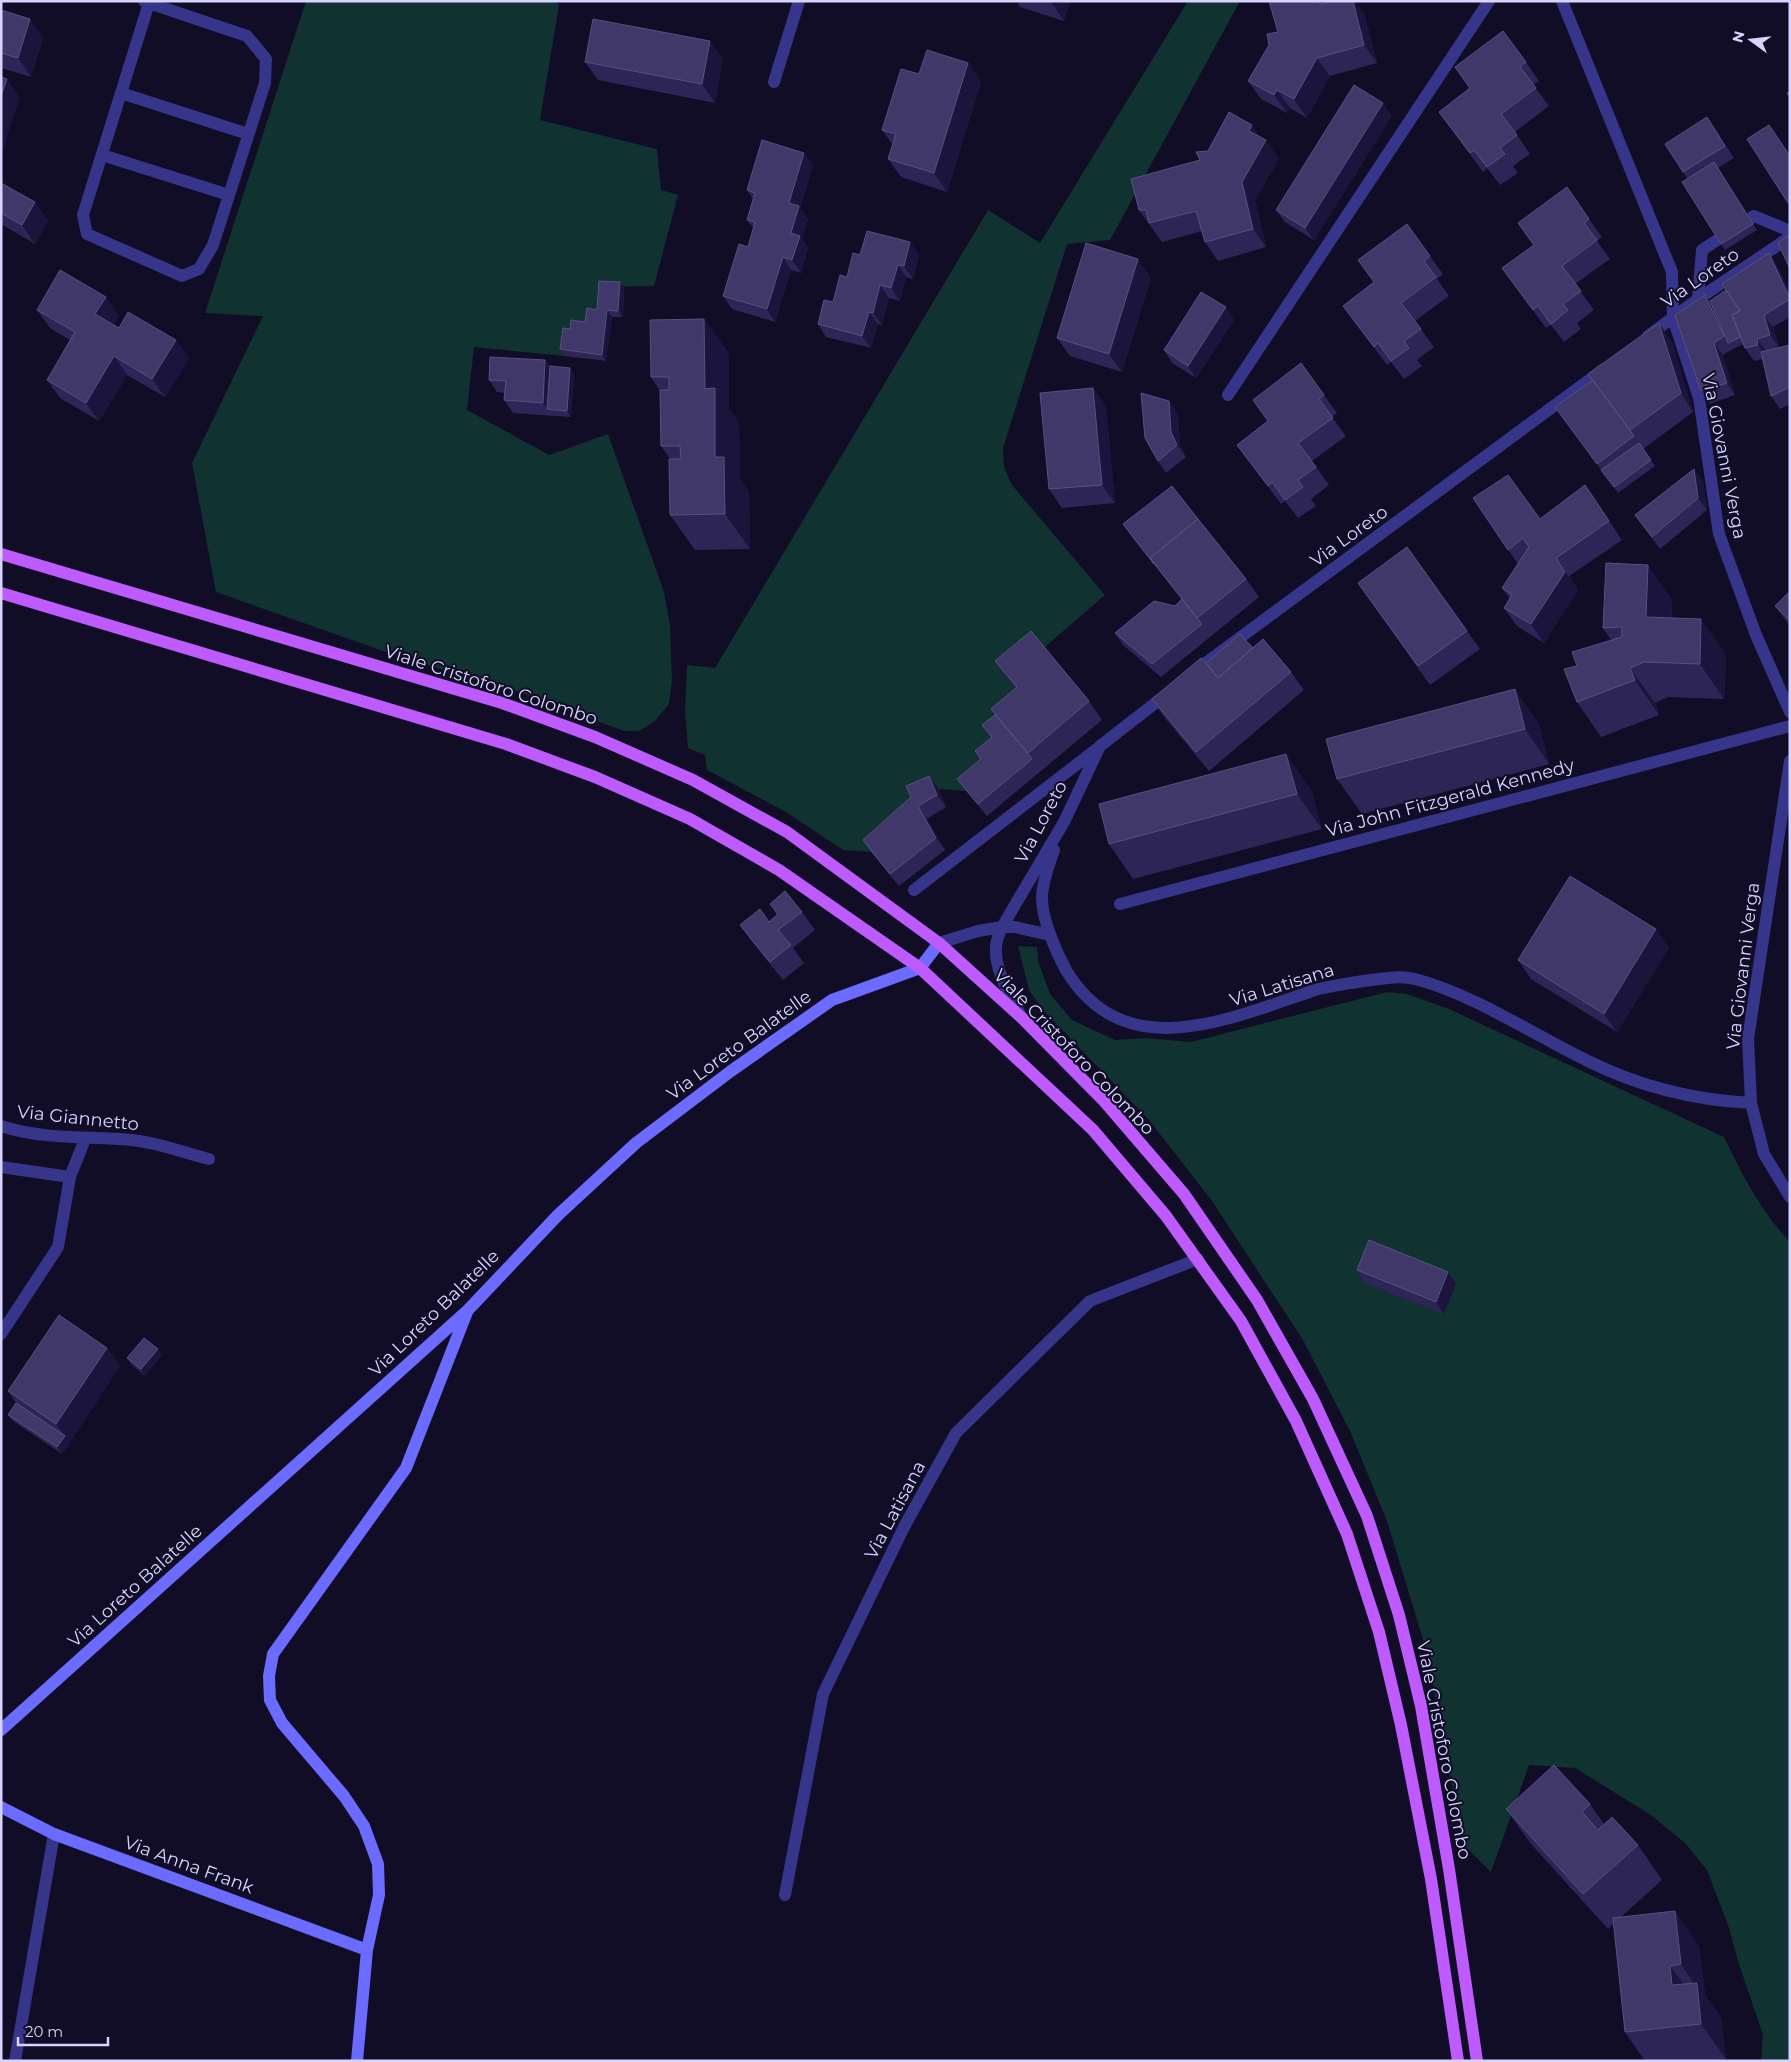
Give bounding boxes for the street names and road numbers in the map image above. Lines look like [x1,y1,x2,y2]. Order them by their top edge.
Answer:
street label: Via Loreto [1657,243,1743,313]
street label: Via Giovanni Verga [1697,371,1751,541]
street label: Via Loreto [1306,501,1392,571]
street label: Viale Cristoforo Colombo [382,640,600,730]
street label: Via John Fitzgerald Kennedy [1323,754,1577,842]
street label: Via Loreto [1010,777,1072,867]
street label: Via Giovanni Verga [1722,881,1764,1051]
street label: Via Latisana [1227,959,1337,1011]
street label: Viale Cristoforo Colombo [989,964,1159,1140]
street label: Via Loreto Balatelle [663,985,816,1105]
street label: Via Giannetto [16,1101,140,1135]
street label: Via Loreto Balatelle [364,1245,504,1381]
street label: Via Latisana [860,1457,930,1563]
street label: Via Loreto Balatelle [63,1520,207,1652]
street label: Viale Cristoforo Colombo [1412,1639,1476,1861]
street label: Via Anna Frank [121,1831,257,1899]

